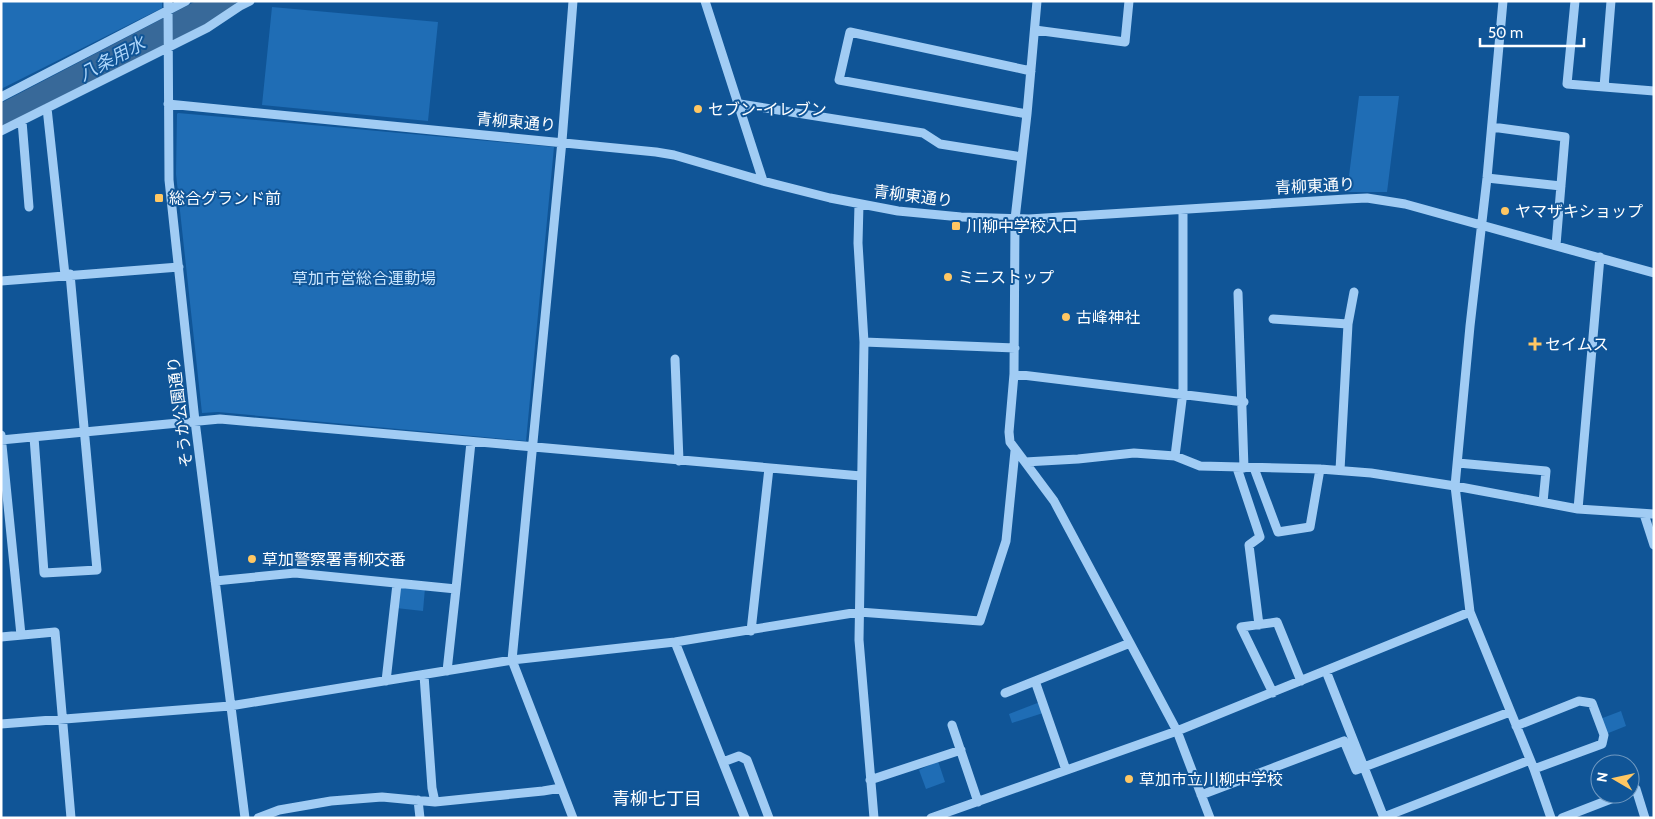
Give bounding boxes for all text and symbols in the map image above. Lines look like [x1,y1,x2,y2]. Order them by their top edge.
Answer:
scale bar [1480,15,1584,47]
text: 50 m [1488,24,1523,42]
water label: 八条用水 [75,31,151,86]
place label: セブン-イレブン [708,100,827,119]
marker: セブン-イレブン [692,103,704,115]
street label: 青柳東通り [475,109,557,135]
street label: 青柳東通り [1275,174,1355,198]
street label: 青柳東通り [872,182,954,210]
place label: 総合グランド前 [169,189,281,208]
marker: 総合グランド前 [153,192,165,204]
place label: ヤマザキショップ [1515,202,1643,221]
marker: ヤマザキショップ [1499,205,1511,217]
place label: 川柳中学校入口 [966,217,1078,236]
marker: 川柳中学校入口 [950,220,962,232]
place label: ミニストップ [958,268,1054,287]
park label: 草加市営総合運動場 [292,269,436,288]
marker: ミニストップ [942,271,954,283]
place label: 古峰神社 [1076,308,1140,327]
marker: 古峰神社 [1060,311,1072,323]
place label: セイムス [1545,335,1609,354]
marker: セイムス [1529,338,1541,350]
street label: そうか公園通り [164,355,196,469]
place label: 草加警察署青柳交番 [262,550,406,569]
marker: 草加警察署青柳交番 [246,553,258,565]
north arrow [1590,754,1640,804]
place label: 草加市立川柳中学校 [1139,770,1283,789]
text: N [1592,771,1612,783]
marker: 草加市立川柳中学校 [1123,773,1135,785]
district label: 青柳七丁目 [612,788,702,810]

